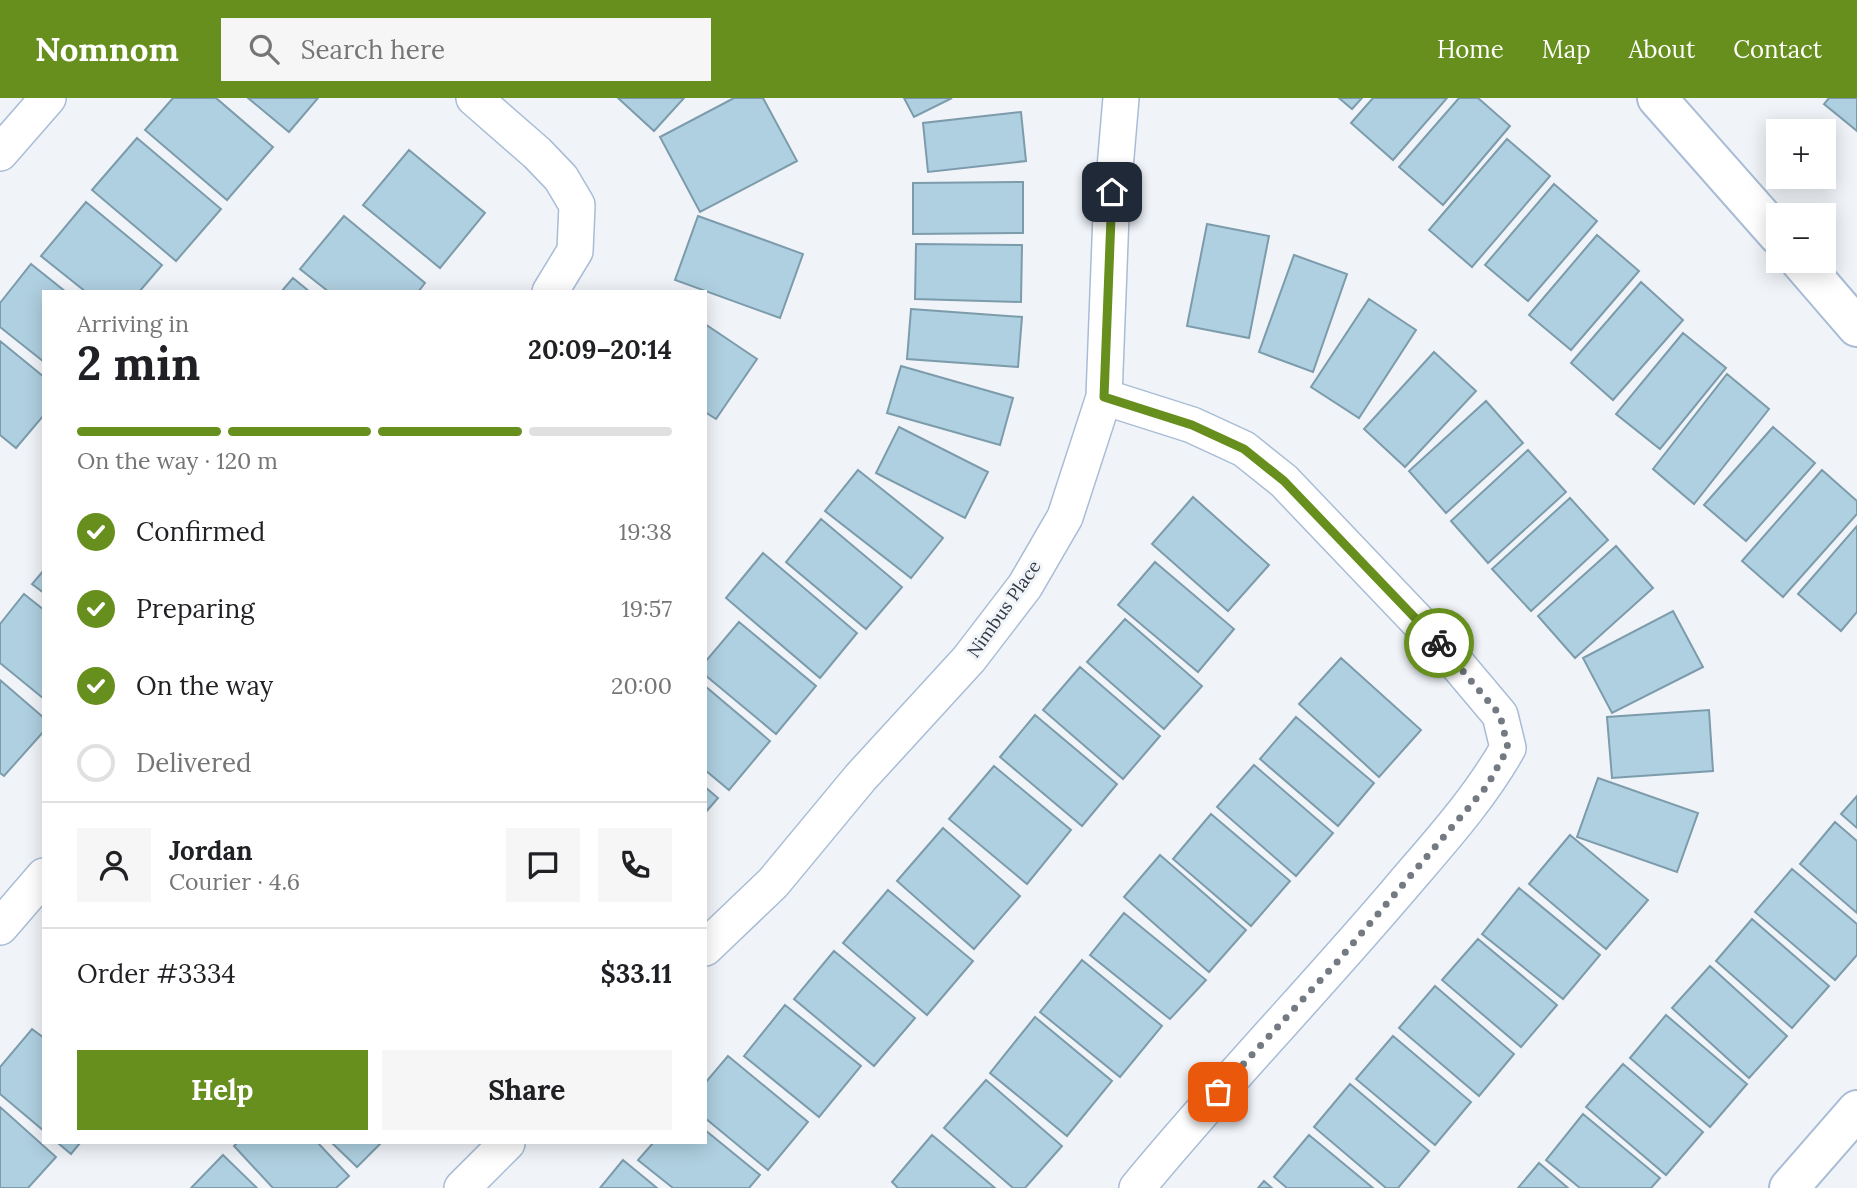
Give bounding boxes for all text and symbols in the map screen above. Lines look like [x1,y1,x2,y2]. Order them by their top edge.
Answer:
search box [221,18,711,81]
text: Nomnom [35,28,179,70]
icon: search [245,30,283,68]
text: Search here [301,33,445,66]
text: Home [1437,34,1504,65]
text: Map [1542,34,1591,65]
text: About [1629,34,1695,65]
text: Contact [1733,34,1822,65]
map controls [1766,119,1836,273]
button: + [1766,119,1836,189]
pin [1082,162,1142,222]
icon: home [1093,173,1131,211]
button: − [1766,203,1836,273]
text: Arriving in [77,309,189,338]
text: 20:09–20:14 [528,333,672,366]
text: 2 min [77,334,200,393]
text: On the way · 120 m [77,446,278,475]
icon: check [77,513,115,551]
text: Confirmed [136,515,265,548]
text: 19:38 [619,517,672,546]
street label: Nimbus Place [962,555,1046,662]
icon: check [77,590,115,628]
text: Preparing [136,592,255,625]
text: 19:57 [621,594,672,623]
courier [1404,608,1474,678]
icon: bike [1420,624,1458,662]
icon: check [77,667,115,705]
text: On the way [136,669,273,702]
text: 20:00 [611,671,672,700]
text: Delivered [136,746,252,779]
button: person [77,828,151,902]
button: chat [506,828,580,902]
button: phone [598,828,672,902]
text: Jordan [169,834,253,867]
text: Courier · 4.6 [169,867,300,896]
text: Order #3334 [77,957,236,990]
text: $33.11 [600,957,672,990]
button: Help [77,1050,368,1130]
button: Share [382,1050,672,1130]
pin [1188,1062,1248,1122]
icon: bag [1199,1073,1237,1111]

